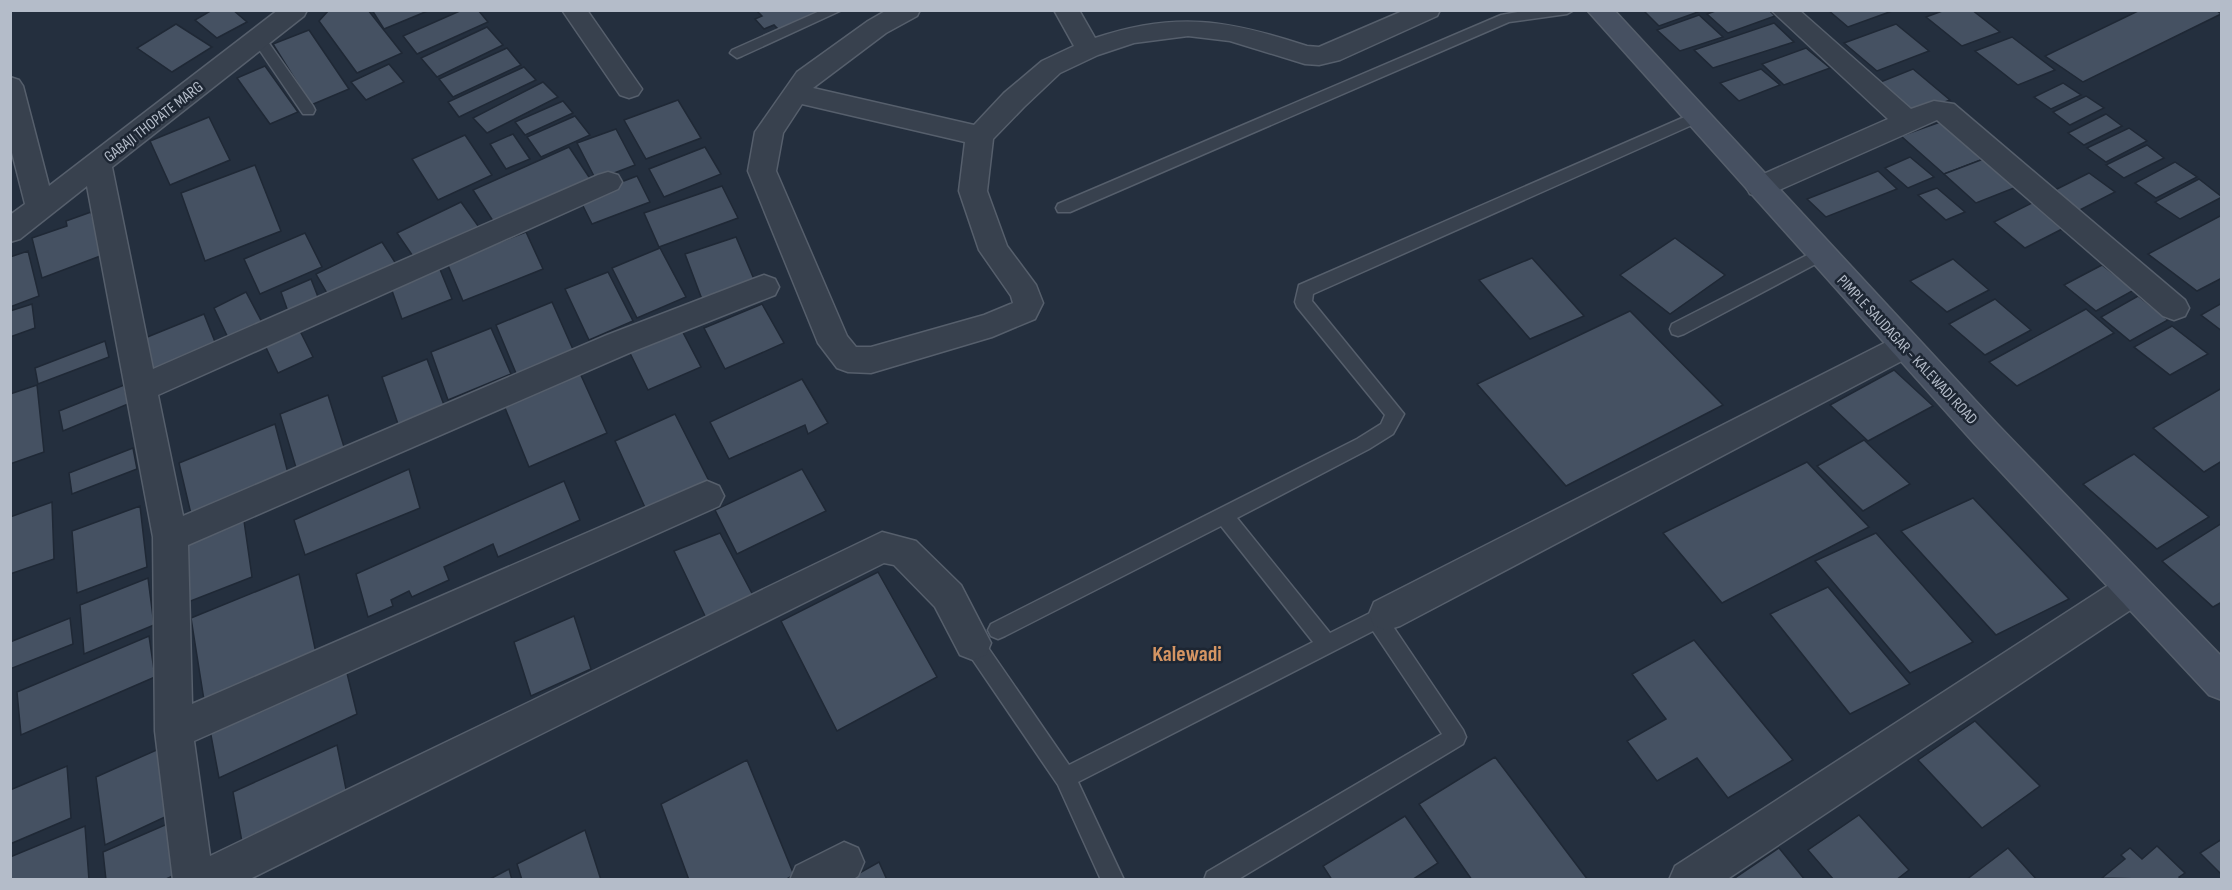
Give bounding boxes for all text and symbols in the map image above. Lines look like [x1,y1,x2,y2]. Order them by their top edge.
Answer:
street label: GABAJI THOPATE MARG [101,78,207,167]
street label: PIMPLE SAUDAGAR - KALEWADI ROAD [1833,271,1981,429]
district label: Kalewadi [1152,641,1222,668]

